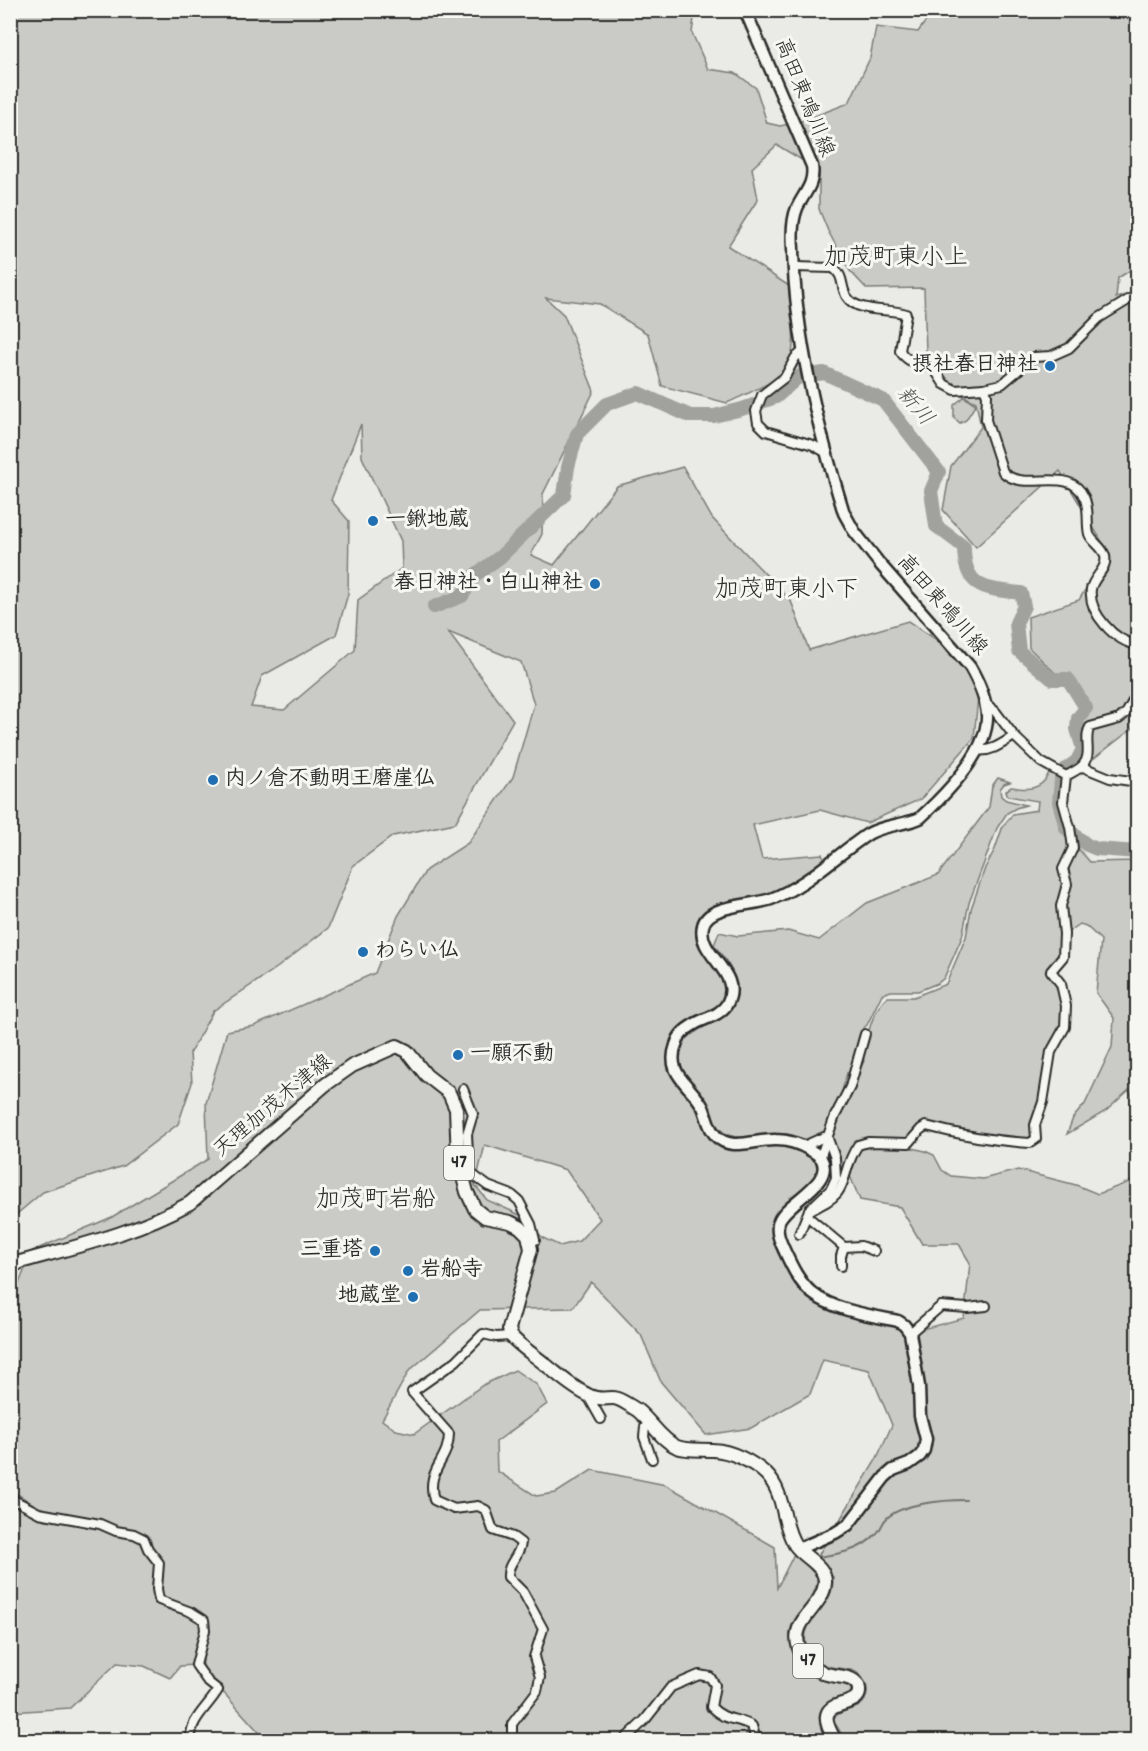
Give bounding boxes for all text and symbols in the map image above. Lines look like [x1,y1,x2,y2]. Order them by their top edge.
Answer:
street label: 高田東鳴川線 [765,34,841,162]
district label: 加茂町東小上 [824,242,968,276]
place label: 摂社春日神社 [912,351,1038,381]
marker: 摂社春日神社 [1043,359,1057,373]
water label: 新川 [888,380,940,434]
place label: 一鍬地蔵 [385,506,469,536]
marker: 一鍬地蔵 [366,514,380,528]
street label: 高田東鳴川線 [888,549,994,663]
place label: 春日神社・白山神社 [394,569,583,599]
district label: 加茂町東小下 [715,574,859,608]
marker: 春日神社・白山神社 [588,577,602,591]
place label: 内ノ倉不動明王磨崖仏 [225,765,435,795]
marker: 内ノ倉不動明王磨崖仏 [206,773,220,787]
place label: わらい仏 [375,937,459,967]
marker: わらい仏 [356,945,370,959]
place label: 一願不動 [470,1040,554,1070]
street label: 天理加茂木津線 [208,1048,340,1166]
marker: 一願不動 [451,1048,465,1062]
road number: 47 [444,1146,474,1180]
district label: 加茂町岩船 [316,1184,436,1218]
place label: 三重塔 [300,1236,363,1266]
marker: 三重塔 [368,1244,382,1258]
place label: 岩船寺 [420,1256,483,1286]
marker: 岩船寺 [401,1264,415,1278]
place label: 地蔵堂 [338,1282,401,1312]
marker: 地蔵堂 [406,1290,420,1304]
road number: 47 [793,1644,823,1678]

